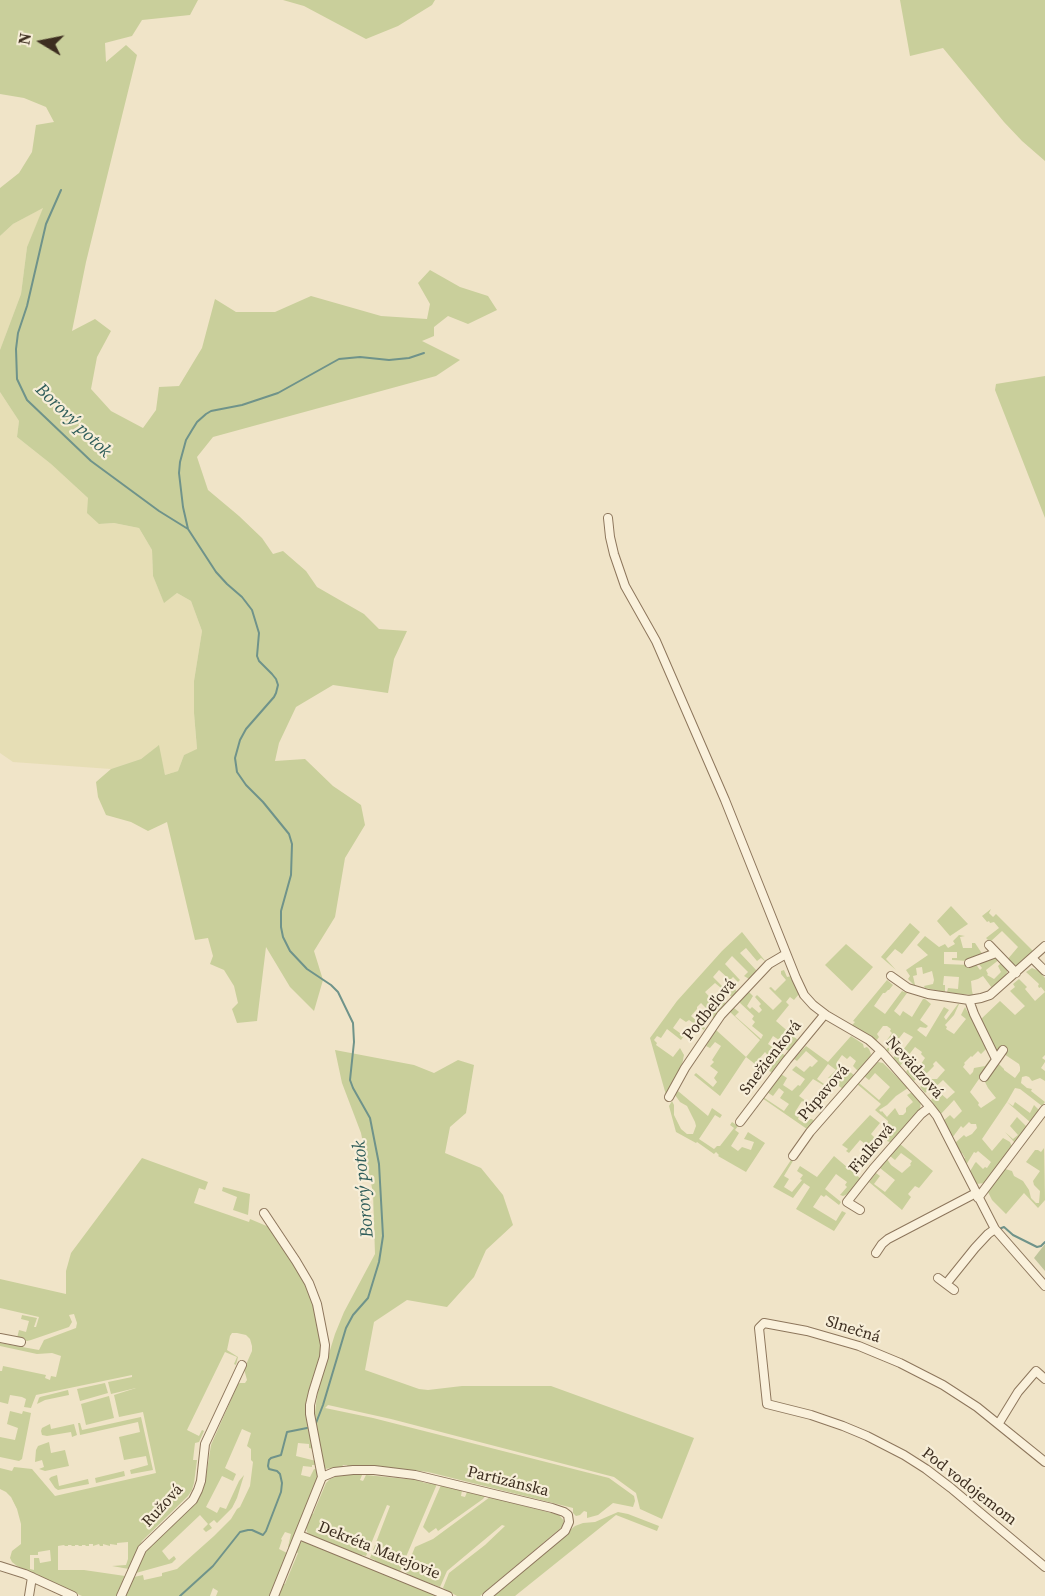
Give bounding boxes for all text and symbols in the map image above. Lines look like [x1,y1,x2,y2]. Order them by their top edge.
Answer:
north arrow [12,12,72,72]
text: N [12,31,36,47]
water label: Borový potok [30,379,116,463]
street label: Podbeľová [679,975,741,1045]
street label: Snežienková [736,1017,806,1099]
street label: Nevädzová [881,1033,947,1103]
street label: Púpavová [794,1061,854,1125]
street label: Fialková [845,1120,899,1178]
water label: Borový potok [349,1139,379,1239]
street label: Slnečná [823,1312,883,1348]
street label: Pod vodojemom [918,1444,1020,1530]
street label: Partizánska [465,1463,551,1501]
street label: Ružová [138,1481,188,1531]
street label: Dekréta Matejovie [315,1518,443,1584]

